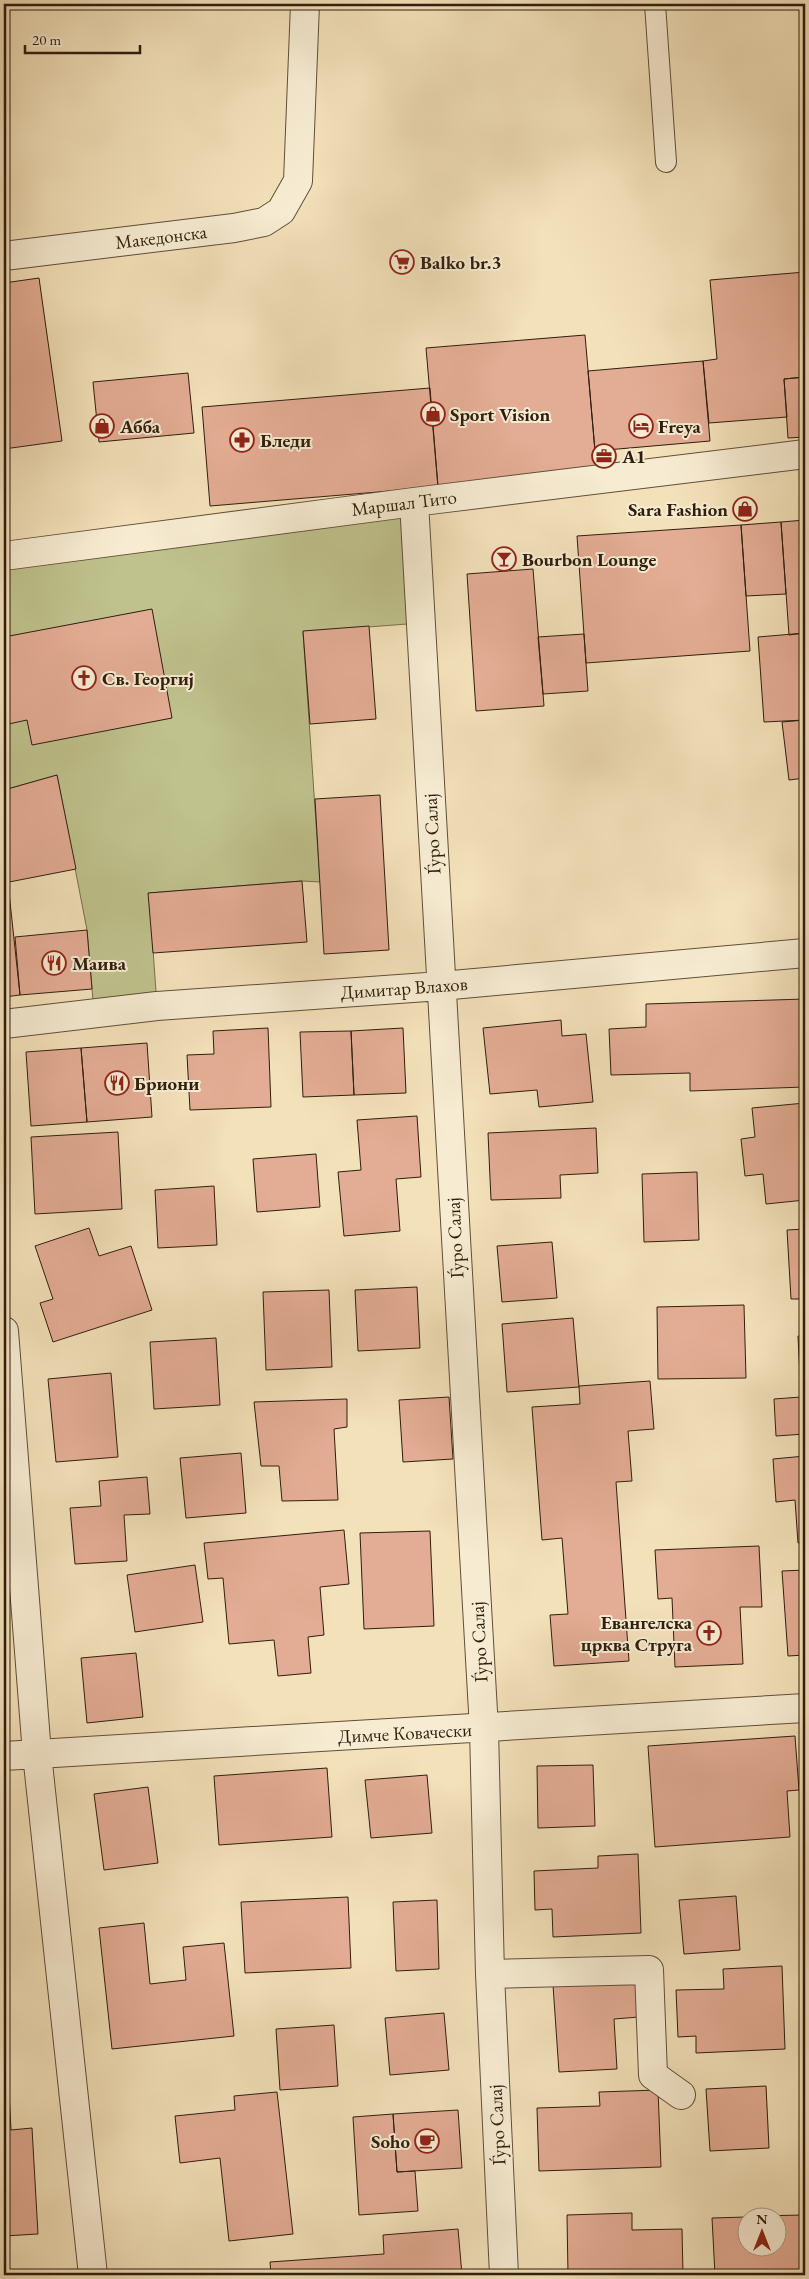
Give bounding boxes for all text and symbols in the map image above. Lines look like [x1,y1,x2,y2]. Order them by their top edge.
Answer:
scale bar [25,22,140,54]
text: 20 m [32,30,61,49]
street label: Македонска [114,219,209,255]
supermarket icon: Balko br.3 [389,249,415,275]
place label: Balko br.3 [420,250,502,275]
shop icon: Sport Vision [420,401,446,427]
place label: Sport Vision [450,402,550,427]
shop icon: Абба [89,413,115,439]
hotel icon: Freya [628,413,654,439]
place label: Абба [119,414,161,439]
place label: Freya [658,414,701,439]
pharmacy icon: Бледи [229,427,255,453]
place label: Бледи [260,428,311,453]
office icon: A1 [591,443,617,469]
place label: A1 [621,444,646,469]
street label: Маршал Тито [350,484,458,522]
shop icon: Sara Fashion [732,496,758,522]
place label: Sara Fashion [628,497,728,522]
bar icon: Bourbon Lounge [491,546,517,572]
place label: Bourbon Lounge [522,547,656,572]
church icon: Св. Георгиј [71,665,97,691]
place label: Св. Георгиј [102,666,194,691]
street label: Ѓуро Салај [417,793,447,875]
restaurant icon: Маива [41,950,67,976]
place label: Маива [72,951,127,976]
street label: Димитар Влахов [340,971,468,1005]
restaurant icon: Бриони [104,1070,130,1096]
place label: Бриони [134,1071,199,1096]
street label: Ѓуро Салај [440,1197,470,1279]
street label: Ѓуро Салај [464,1601,494,1683]
place label: Евангелска црква Струга [581,1610,693,1657]
church icon: Евангелска црква Струга [696,1620,722,1646]
street label: Димче Ковачески [337,1717,473,1749]
street label: Ѓуро Салај [482,2084,512,2166]
cafe icon: Soho [414,2128,440,2154]
place label: Soho [371,2129,410,2154]
north arrow [736,2206,786,2256]
text: N [756,2210,768,2228]

